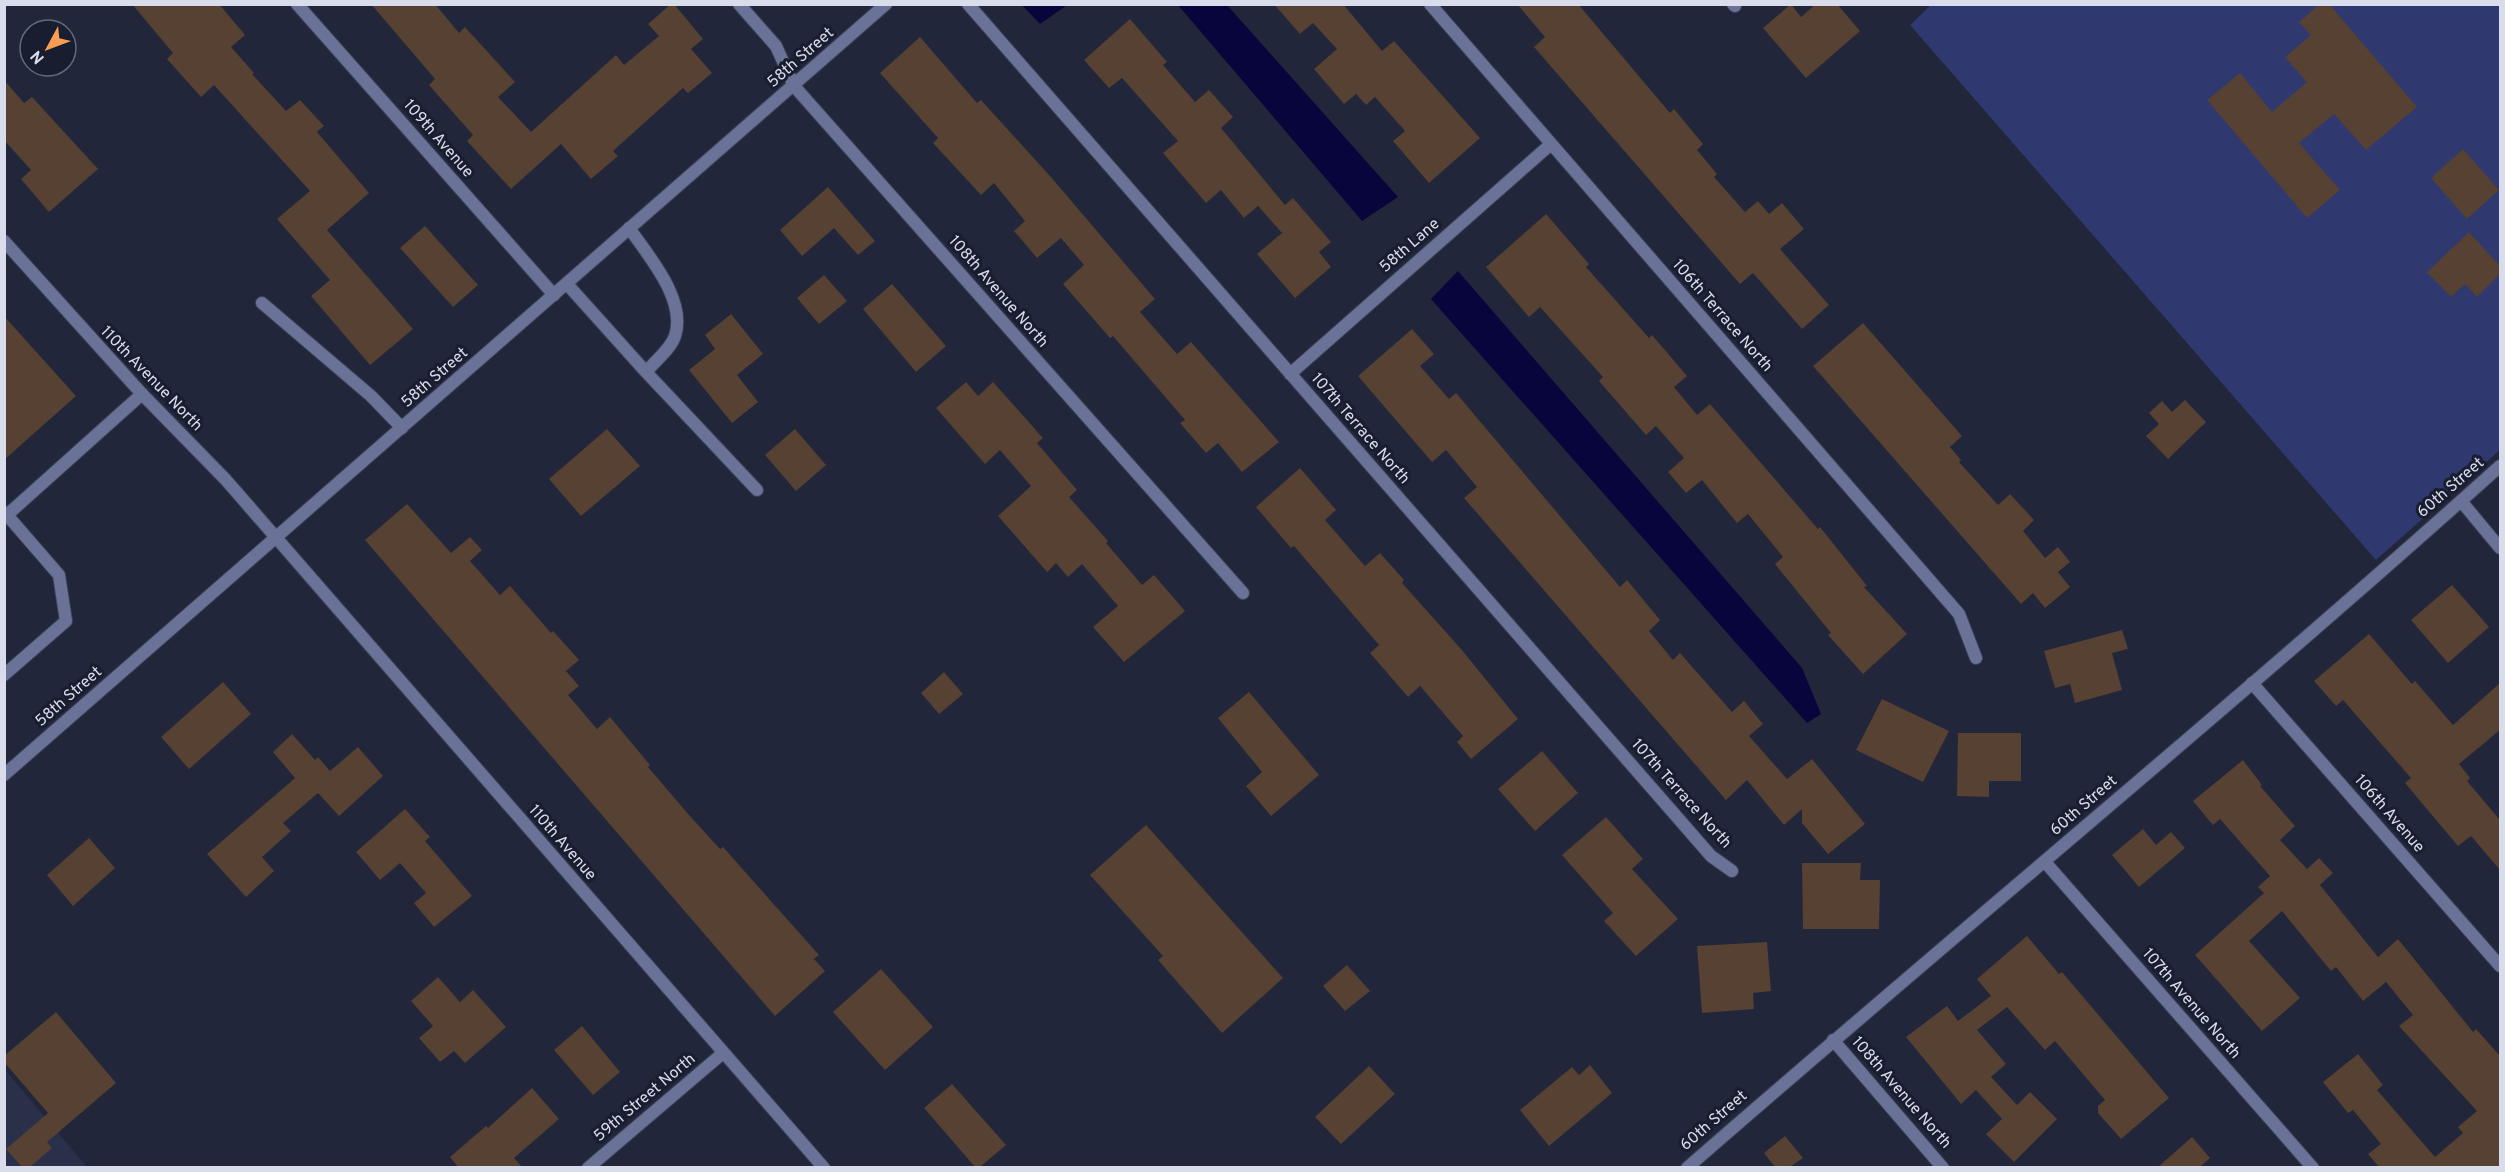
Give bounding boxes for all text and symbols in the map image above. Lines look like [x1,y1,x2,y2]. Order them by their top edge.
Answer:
north arrow [18,18,78,78]
street label: 58th Street [764,24,838,92]
text: N [27,46,50,67]
street label: 109th Avenue [399,96,477,182]
street label: 58th Lane [1376,214,1444,278]
street label: 108th Avenue North [944,232,1052,352]
street label: 106th Terrace North [1668,256,1776,376]
street label: 110th Avenue North [96,322,206,436]
street label: 58th Street [398,344,472,412]
street label: 107th Terrace North [1306,369,1414,489]
street label: 60th Street [2413,453,2489,523]
street label: 58th Street [32,663,106,731]
street label: 107th Terrace North [1626,735,1736,853]
street label: 60th Street [2046,771,2122,841]
street label: 106th Avenue [2350,771,2428,857]
street label: 110th Avenue [524,801,600,885]
street label: 107th Avenue North [2137,945,2245,1063]
street label: 108th Avenue North [1847,1033,1955,1153]
street label: 59th Street North [590,1050,700,1146]
street label: 60th Street [1676,1086,1752,1156]

